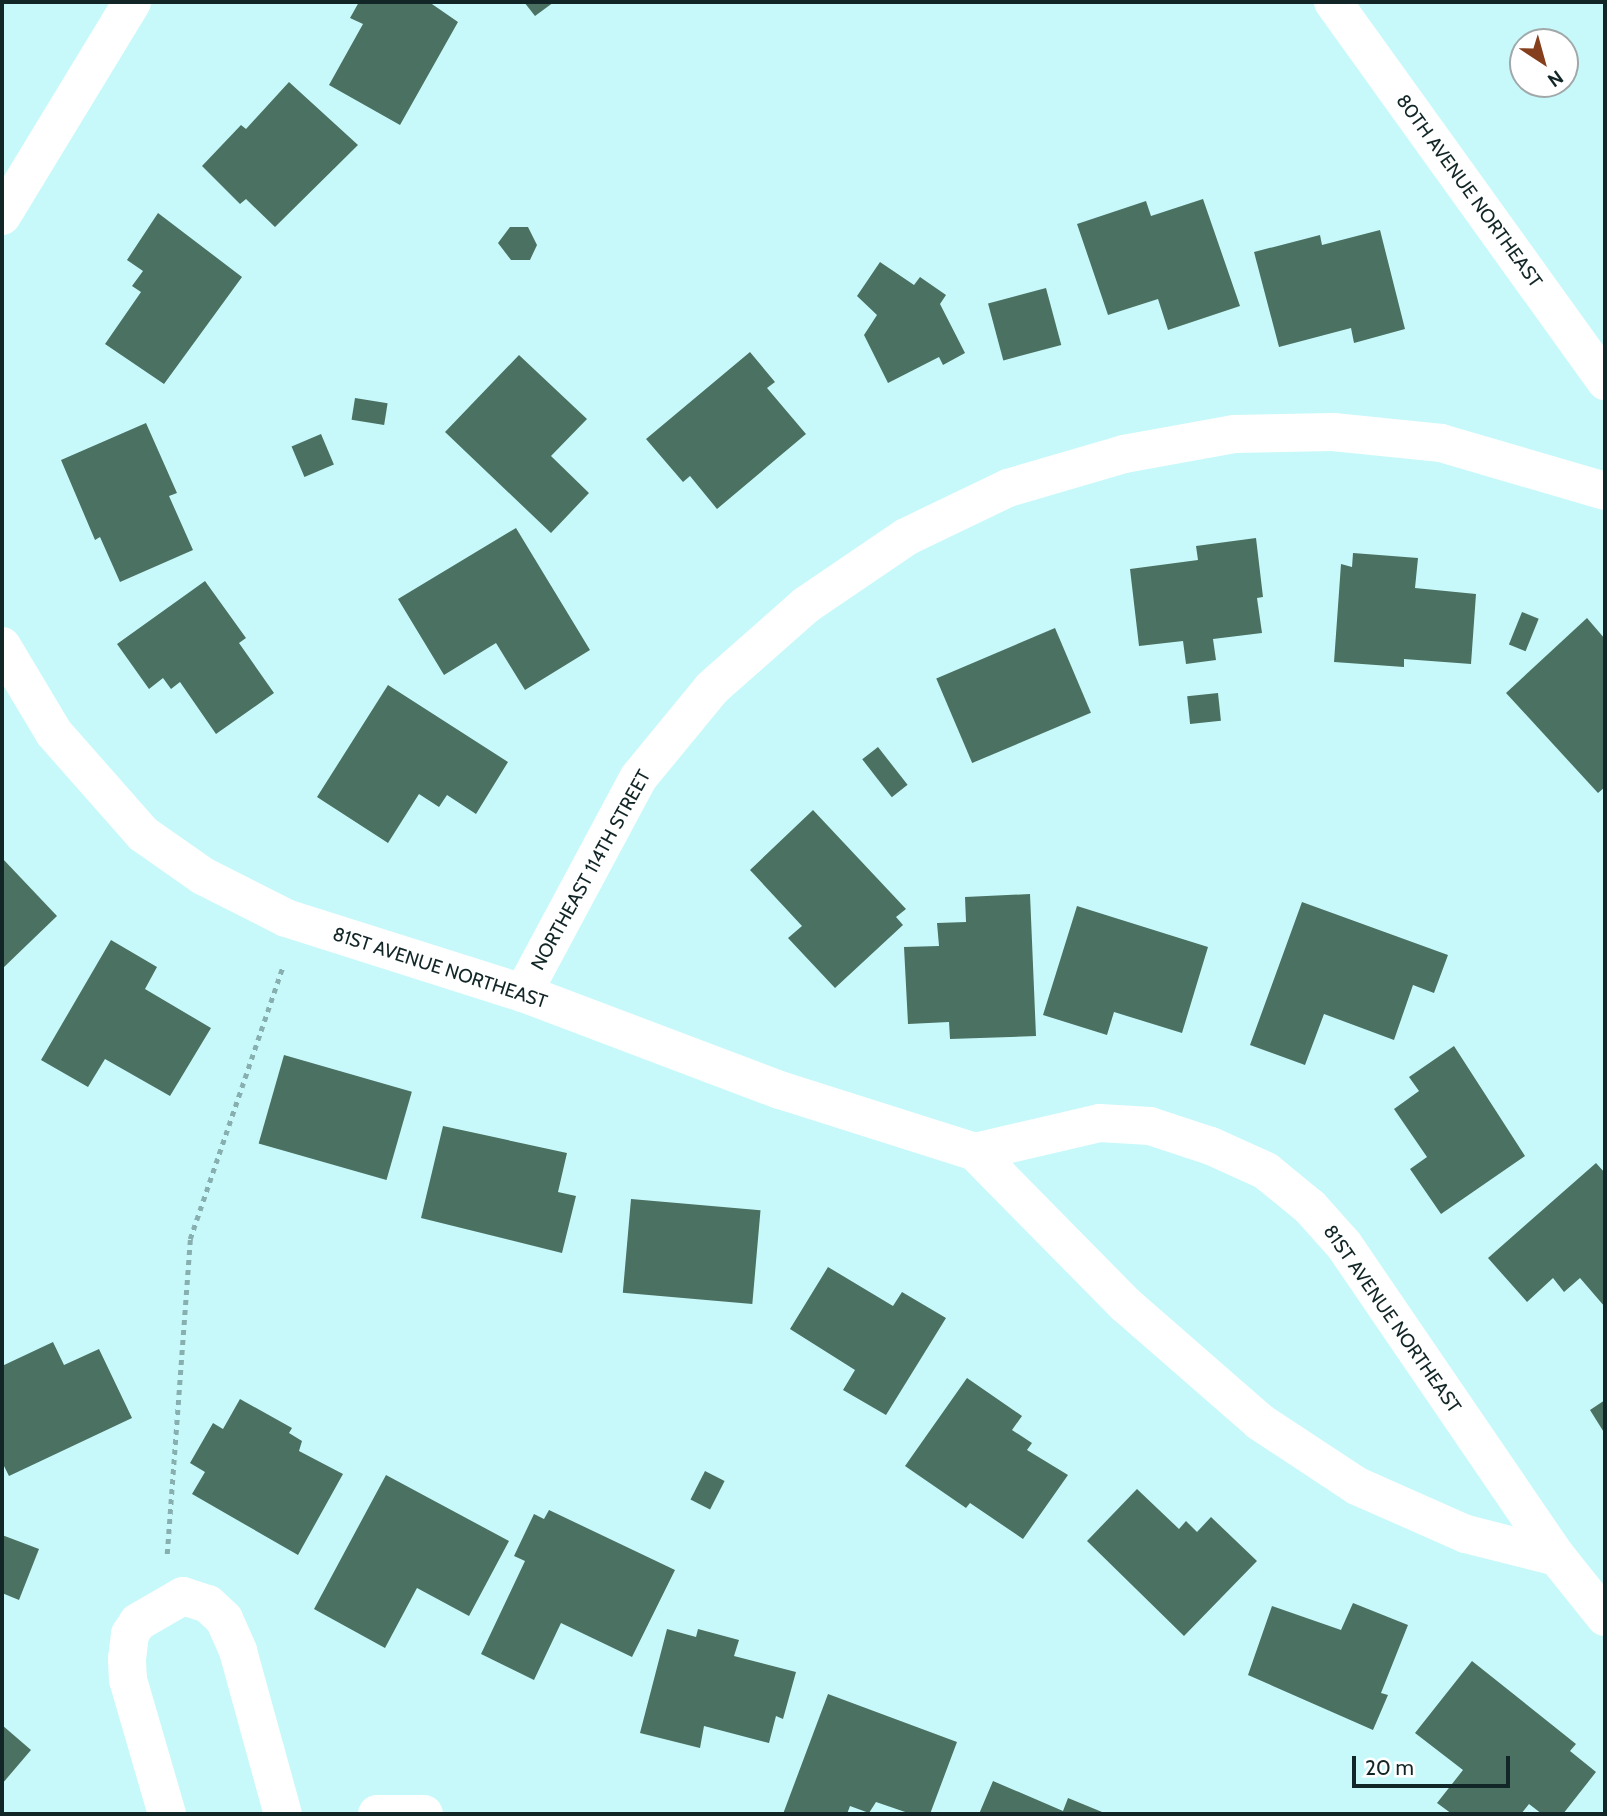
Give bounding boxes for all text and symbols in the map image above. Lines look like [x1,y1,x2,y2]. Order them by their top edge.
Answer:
north arrow [1509,28,1579,98]
text: N [1543,66,1568,92]
street label: 80TH AVENUE NORTHEAST [1391,90,1547,292]
street label: NORTHEAST 114TH STREET [526,766,656,974]
street label: 81ST AVENUE NORTHEAST [330,923,550,1013]
street label: 81ST AVENUE NORTHEAST [1318,1221,1466,1417]
scale bar [1355,1742,1512,1786]
text: 20 m [1365,1755,1414,1780]

